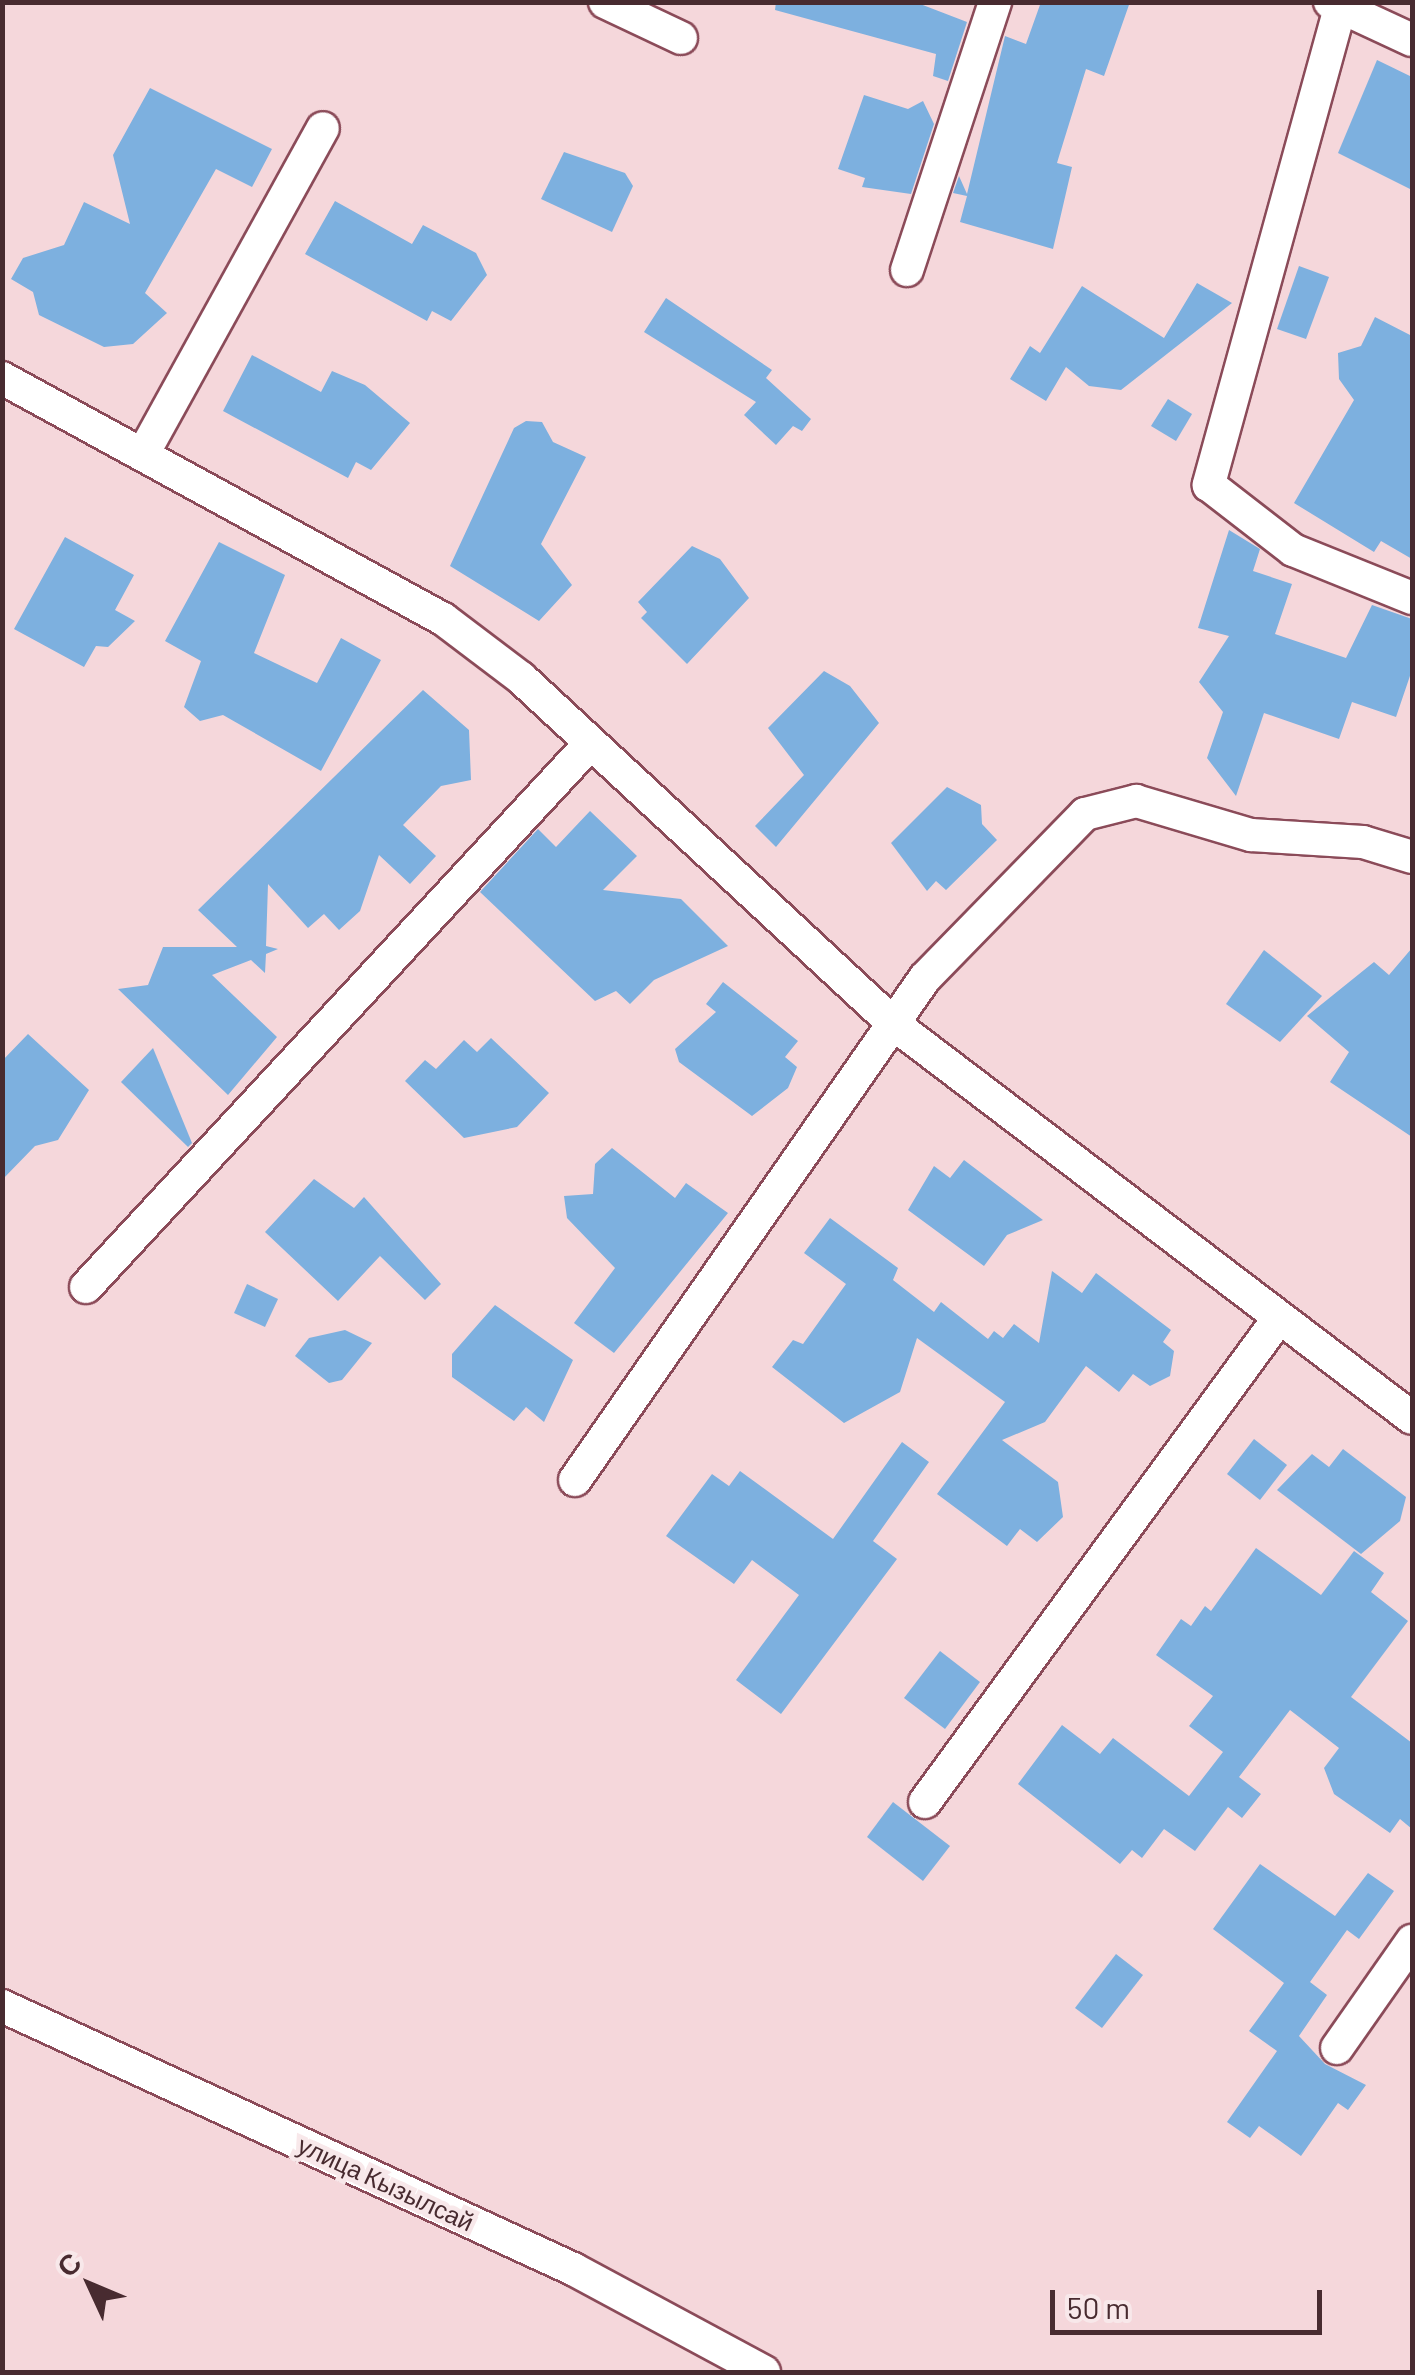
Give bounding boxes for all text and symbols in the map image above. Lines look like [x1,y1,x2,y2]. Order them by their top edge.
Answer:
street label: улица Кызылсай [293,2129,479,2237]
north arrow [40,2235,140,2335]
text: С [49,2245,88,2283]
scale bar [1055,2270,1328,2332]
text: 50 m [1067,2289,1130,2325]

